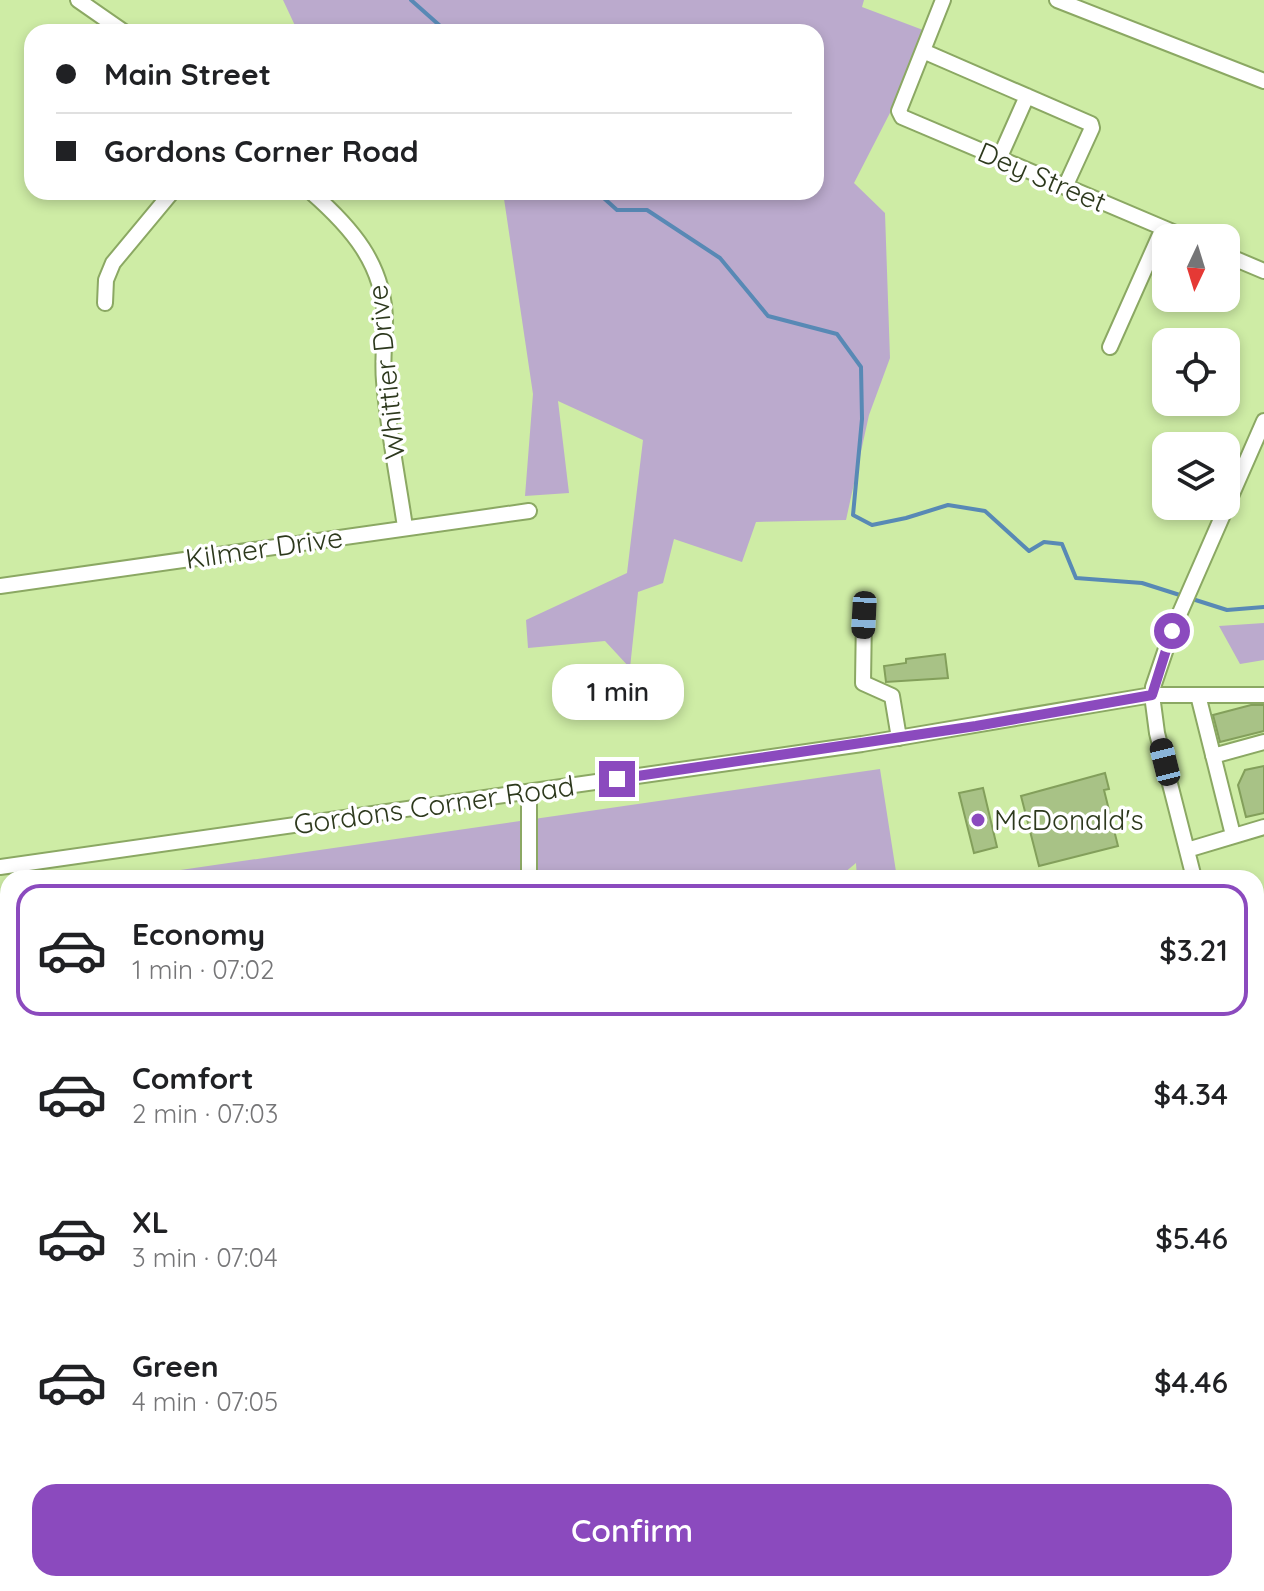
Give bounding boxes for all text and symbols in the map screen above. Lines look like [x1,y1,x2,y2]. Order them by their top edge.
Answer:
text: Main Street [104,55,271,93]
text: Gordons Corner Road [104,132,419,170]
street label: Dey Street [973,134,1112,219]
north arrow [1152,224,1240,312]
map controls [1152,224,1240,520]
street label: Whittier Drive [359,283,412,461]
button: locate [1152,328,1240,416]
button: layers [1152,432,1240,520]
street label: Kilmer Drive [183,519,345,576]
car [851,590,877,640]
route start [1154,613,1190,649]
callout: 1 min [551,663,683,719]
text: 1 min [587,675,649,708]
car [1148,736,1182,788]
route end [599,761,635,797]
street label: Gordons Corner Road [291,767,577,842]
place label: McDonald's [994,802,1144,837]
marker: McDonald's [969,811,987,829]
icon: car [36,914,108,986]
text: Economy [132,915,265,953]
text: $3.21 [1159,931,1228,969]
text: 1 min · 07:02 [132,953,274,986]
icon: car [36,1058,108,1130]
text: Comfort [132,1059,253,1097]
text: $4.34 [1154,1075,1228,1113]
text: 2 min · 07:03 [132,1097,278,1130]
icon: car [36,1202,108,1274]
text: XL [132,1203,169,1241]
text: $5.46 [1155,1219,1228,1257]
text: 3 min · 07:04 [132,1241,278,1274]
icon: car [36,1346,108,1418]
text: Green [132,1347,219,1385]
text: $4.46 [1154,1363,1228,1401]
text: 4 min · 07:05 [132,1385,278,1418]
button: Confirm [32,1484,1232,1576]

